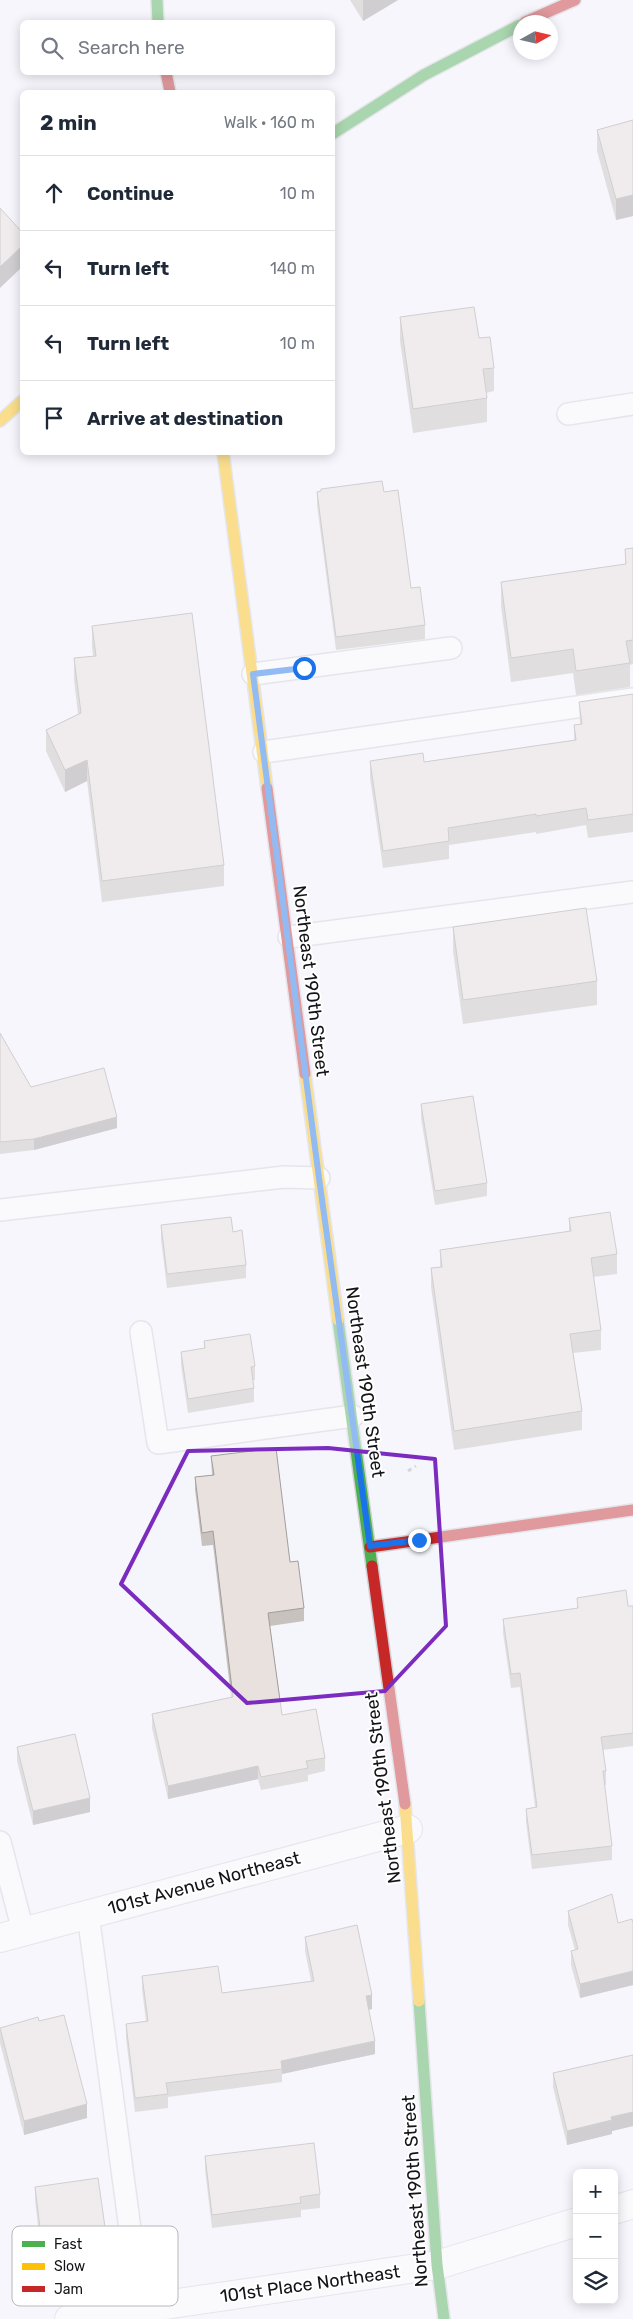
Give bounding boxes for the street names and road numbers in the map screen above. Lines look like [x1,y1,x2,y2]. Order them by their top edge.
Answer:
street label: Northeast 190th Street [288,884,334,1078]
street label: Northeast 190th Street [341,1285,389,1479]
street label: Northeast 190th Street [360,1691,406,1885]
street label: 101st Avenue Northeast [105,1847,303,1919]
street label: Northeast 190th Street [397,2094,433,2288]
street label: 101st Place Northeast [219,2260,401,2308]

